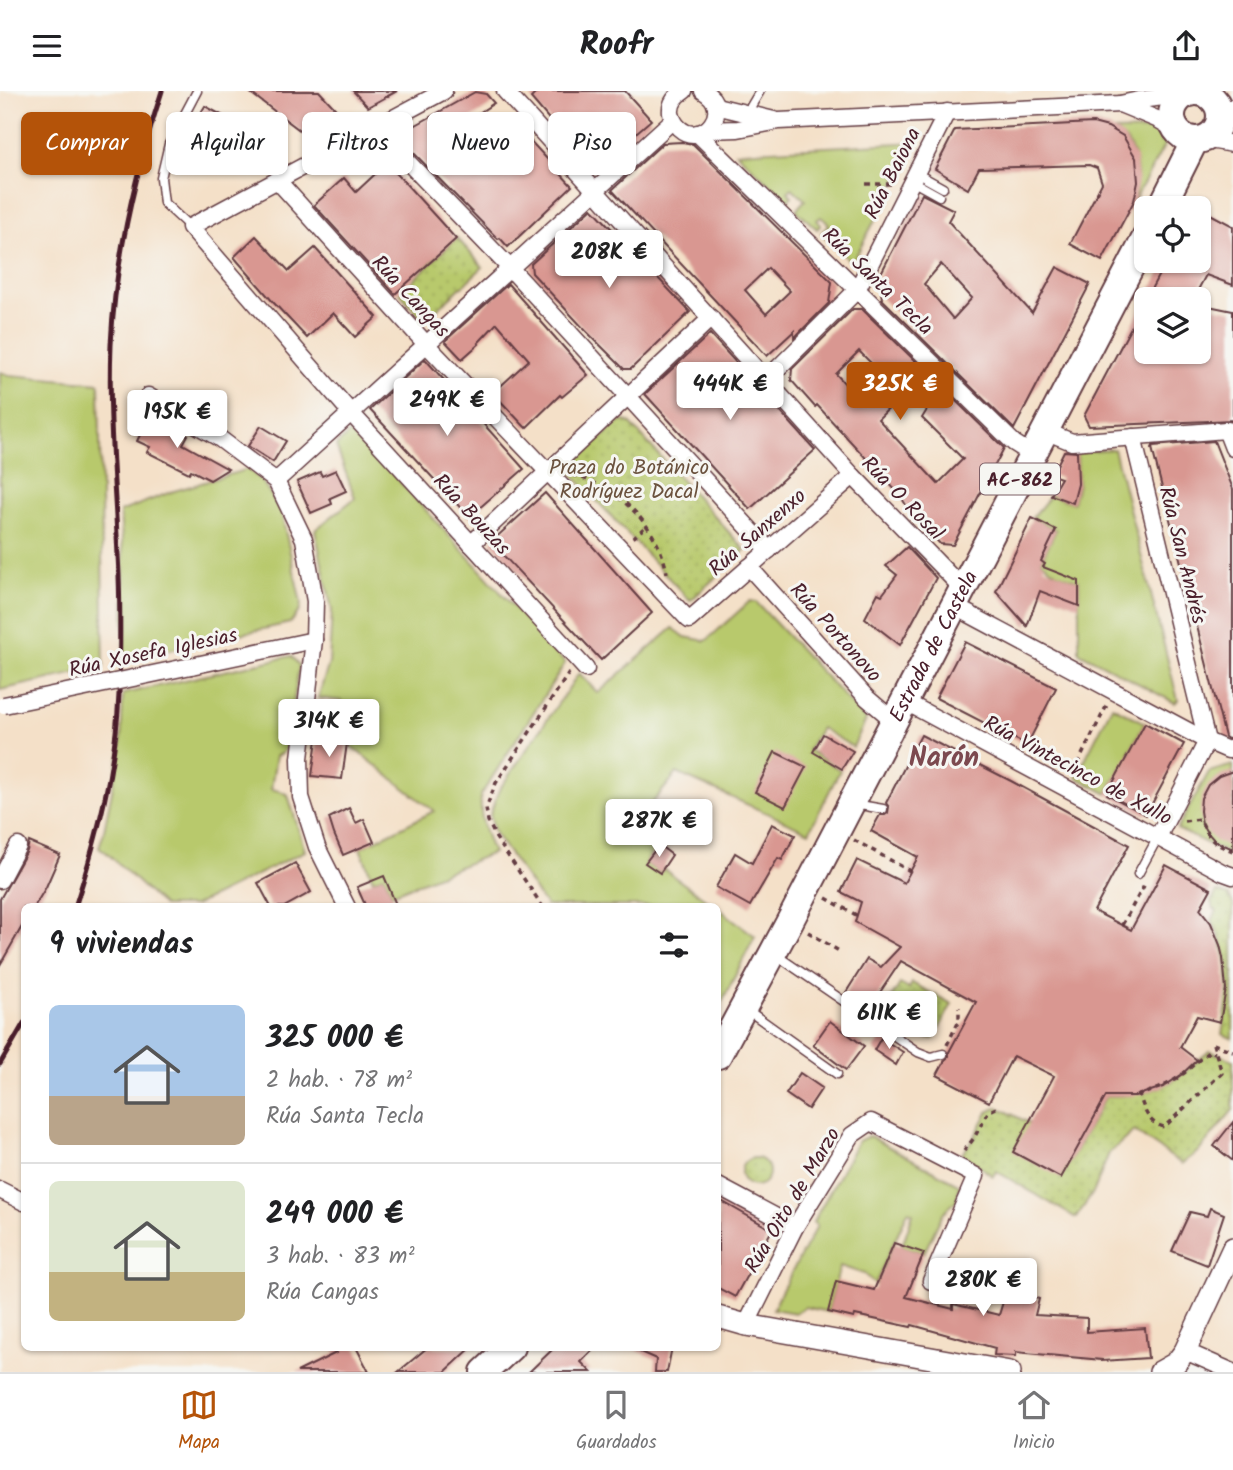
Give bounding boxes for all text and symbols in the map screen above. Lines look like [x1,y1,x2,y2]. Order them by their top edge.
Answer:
text: Roofr [580,20,653,71]
icon: menu [28,27,66,65]
icon: share [1167,27,1205,65]
chip: Comprar [21,112,152,175]
chip: Alquilar [166,112,288,175]
chip: Filtros [302,112,413,175]
chip: Nuevo [427,112,534,175]
chip: Piso [548,112,636,175]
street label: Rúa Baiona [856,122,931,225]
map controls [1134,196,1211,364]
button: locate [1134,196,1211,273]
street label: Rúa Santa Tecla [814,220,940,344]
pin: 208K € [552,231,666,290]
text: 208K € [571,235,647,271]
street label: Rúa Cangas [363,248,457,346]
button: layers [1134,287,1211,364]
pin: 444K € [673,363,787,422]
pin: 325K € [843,363,957,422]
text: 444K € [693,367,767,403]
text: 325K € [863,367,937,403]
pin: 249K € [390,379,504,438]
text: 249K € [410,383,484,419]
pin: 195K € [120,391,234,450]
text: 195K € [143,395,211,431]
street label: Rúa O Rosal [853,449,951,549]
park label: Praza do Botánico Rodríguez Dacal [549,452,709,509]
road number: AC-862 [980,463,1060,495]
street label: Rúa Bouzas [424,467,518,563]
street label: Rúa Sanxenxo [702,481,814,585]
street label: Rúa San Andrés [1149,483,1215,628]
street label: Estrada de Castela [881,565,988,729]
street label: Rúa Portonovo [781,575,889,691]
street label: Rúa Xosefa Iglesias [66,619,241,687]
pin: 314K € [272,699,386,759]
text: 314K € [294,704,364,740]
street label: Rúa Vintecinco de Xullo [977,708,1178,835]
district label: Narón [909,736,979,781]
pin: 287K € [602,799,716,859]
text: 287K € [621,804,697,840]
text: 9 viviendas [49,921,193,969]
icon: filters [655,926,693,964]
pin: 611K € [832,991,946,1051]
text: 611K € [857,996,921,1032]
text: 325 000 € [266,1015,403,1063]
icon: home [105,1033,189,1117]
text: 2 hab. · 78 m² [266,1063,412,1099]
text: Rúa Santa Tecla [266,1099,424,1135]
street label: Rúa Oito de Marzo [737,1122,850,1280]
text: 249 000 € [266,1191,403,1239]
icon: home [105,1209,189,1293]
text: 3 hab. · 83 m² [266,1239,415,1275]
pin: 280K € [926,1259,1040,1318]
text: 280K € [945,1263,1021,1299]
text: Rúa Cangas [266,1275,379,1311]
tab: Mapa [178,1386,220,1458]
tab: Guardados [576,1386,657,1458]
tab: Inicio [1013,1386,1055,1458]

